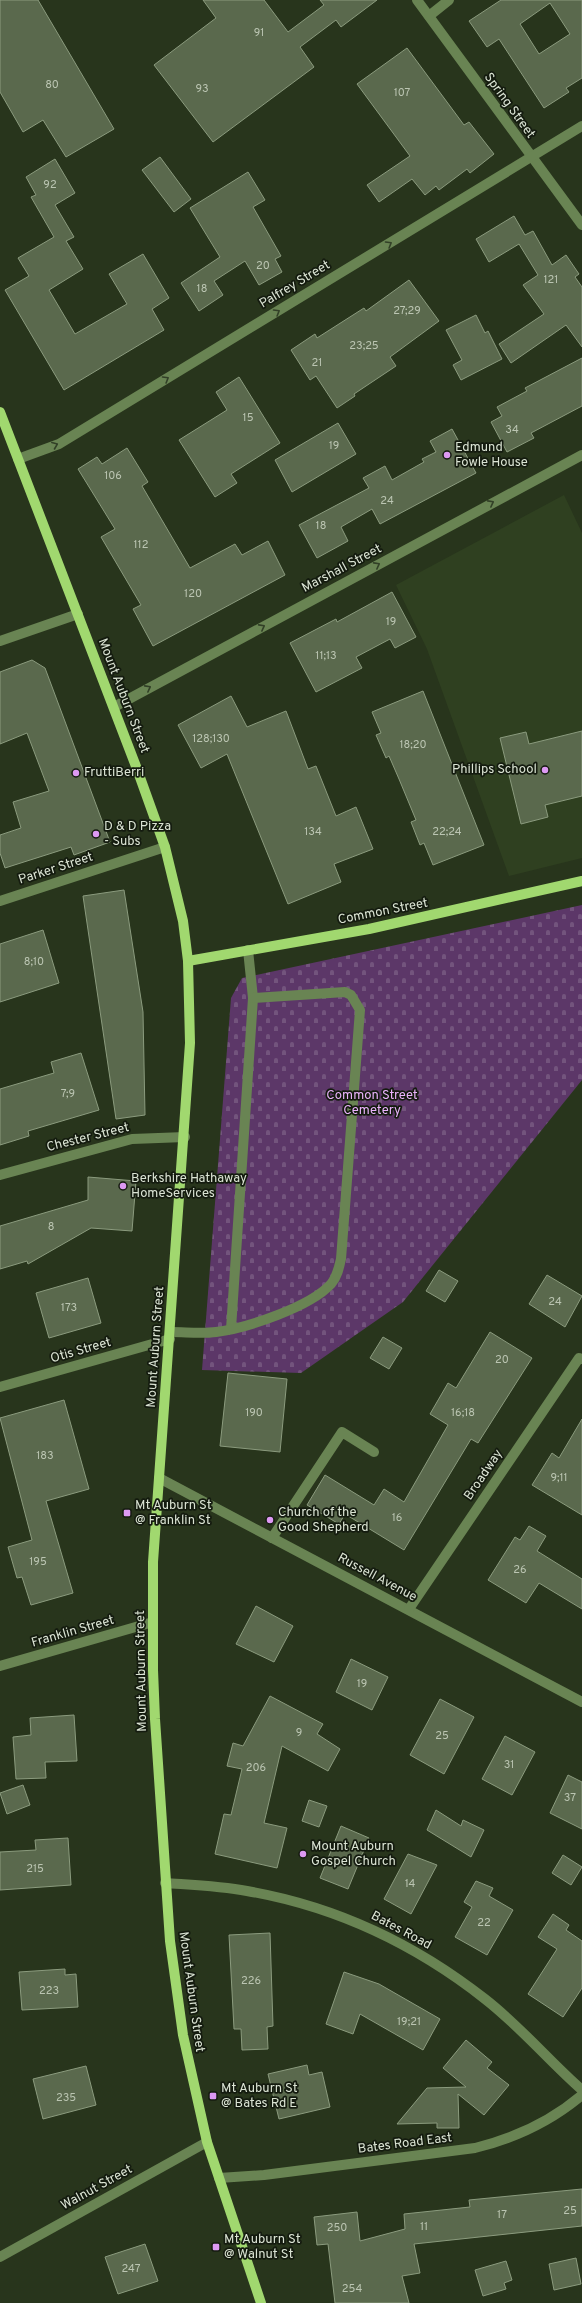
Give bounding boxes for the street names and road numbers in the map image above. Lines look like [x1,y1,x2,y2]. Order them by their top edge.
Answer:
street label: Spring Street [480,70,538,142]
street label: Palfrey Street [257,258,333,312]
street label: Marshall Street [299,541,385,597]
street label: Mount Auburn Street [94,636,152,756]
street label: Parker Street [17,849,95,889]
street label: Common Street [337,895,429,929]
street label: Chester Street [45,1120,131,1156]
street label: Mount Auburn Street [144,1286,168,1408]
street label: Otis Street [49,1335,113,1367]
street label: Broadway [461,1446,507,1503]
street label: Russell Avenue [335,1550,419,1606]
street label: Mount Auburn Street [133,1610,151,1732]
street label: Franklin Street [30,1613,116,1651]
street label: Bates Road [368,1908,434,1954]
street label: Mount Auburn Street [175,1931,207,2053]
street label: Bates Road East [357,2130,453,2158]
street label: Walnut Street [58,2162,136,2214]

